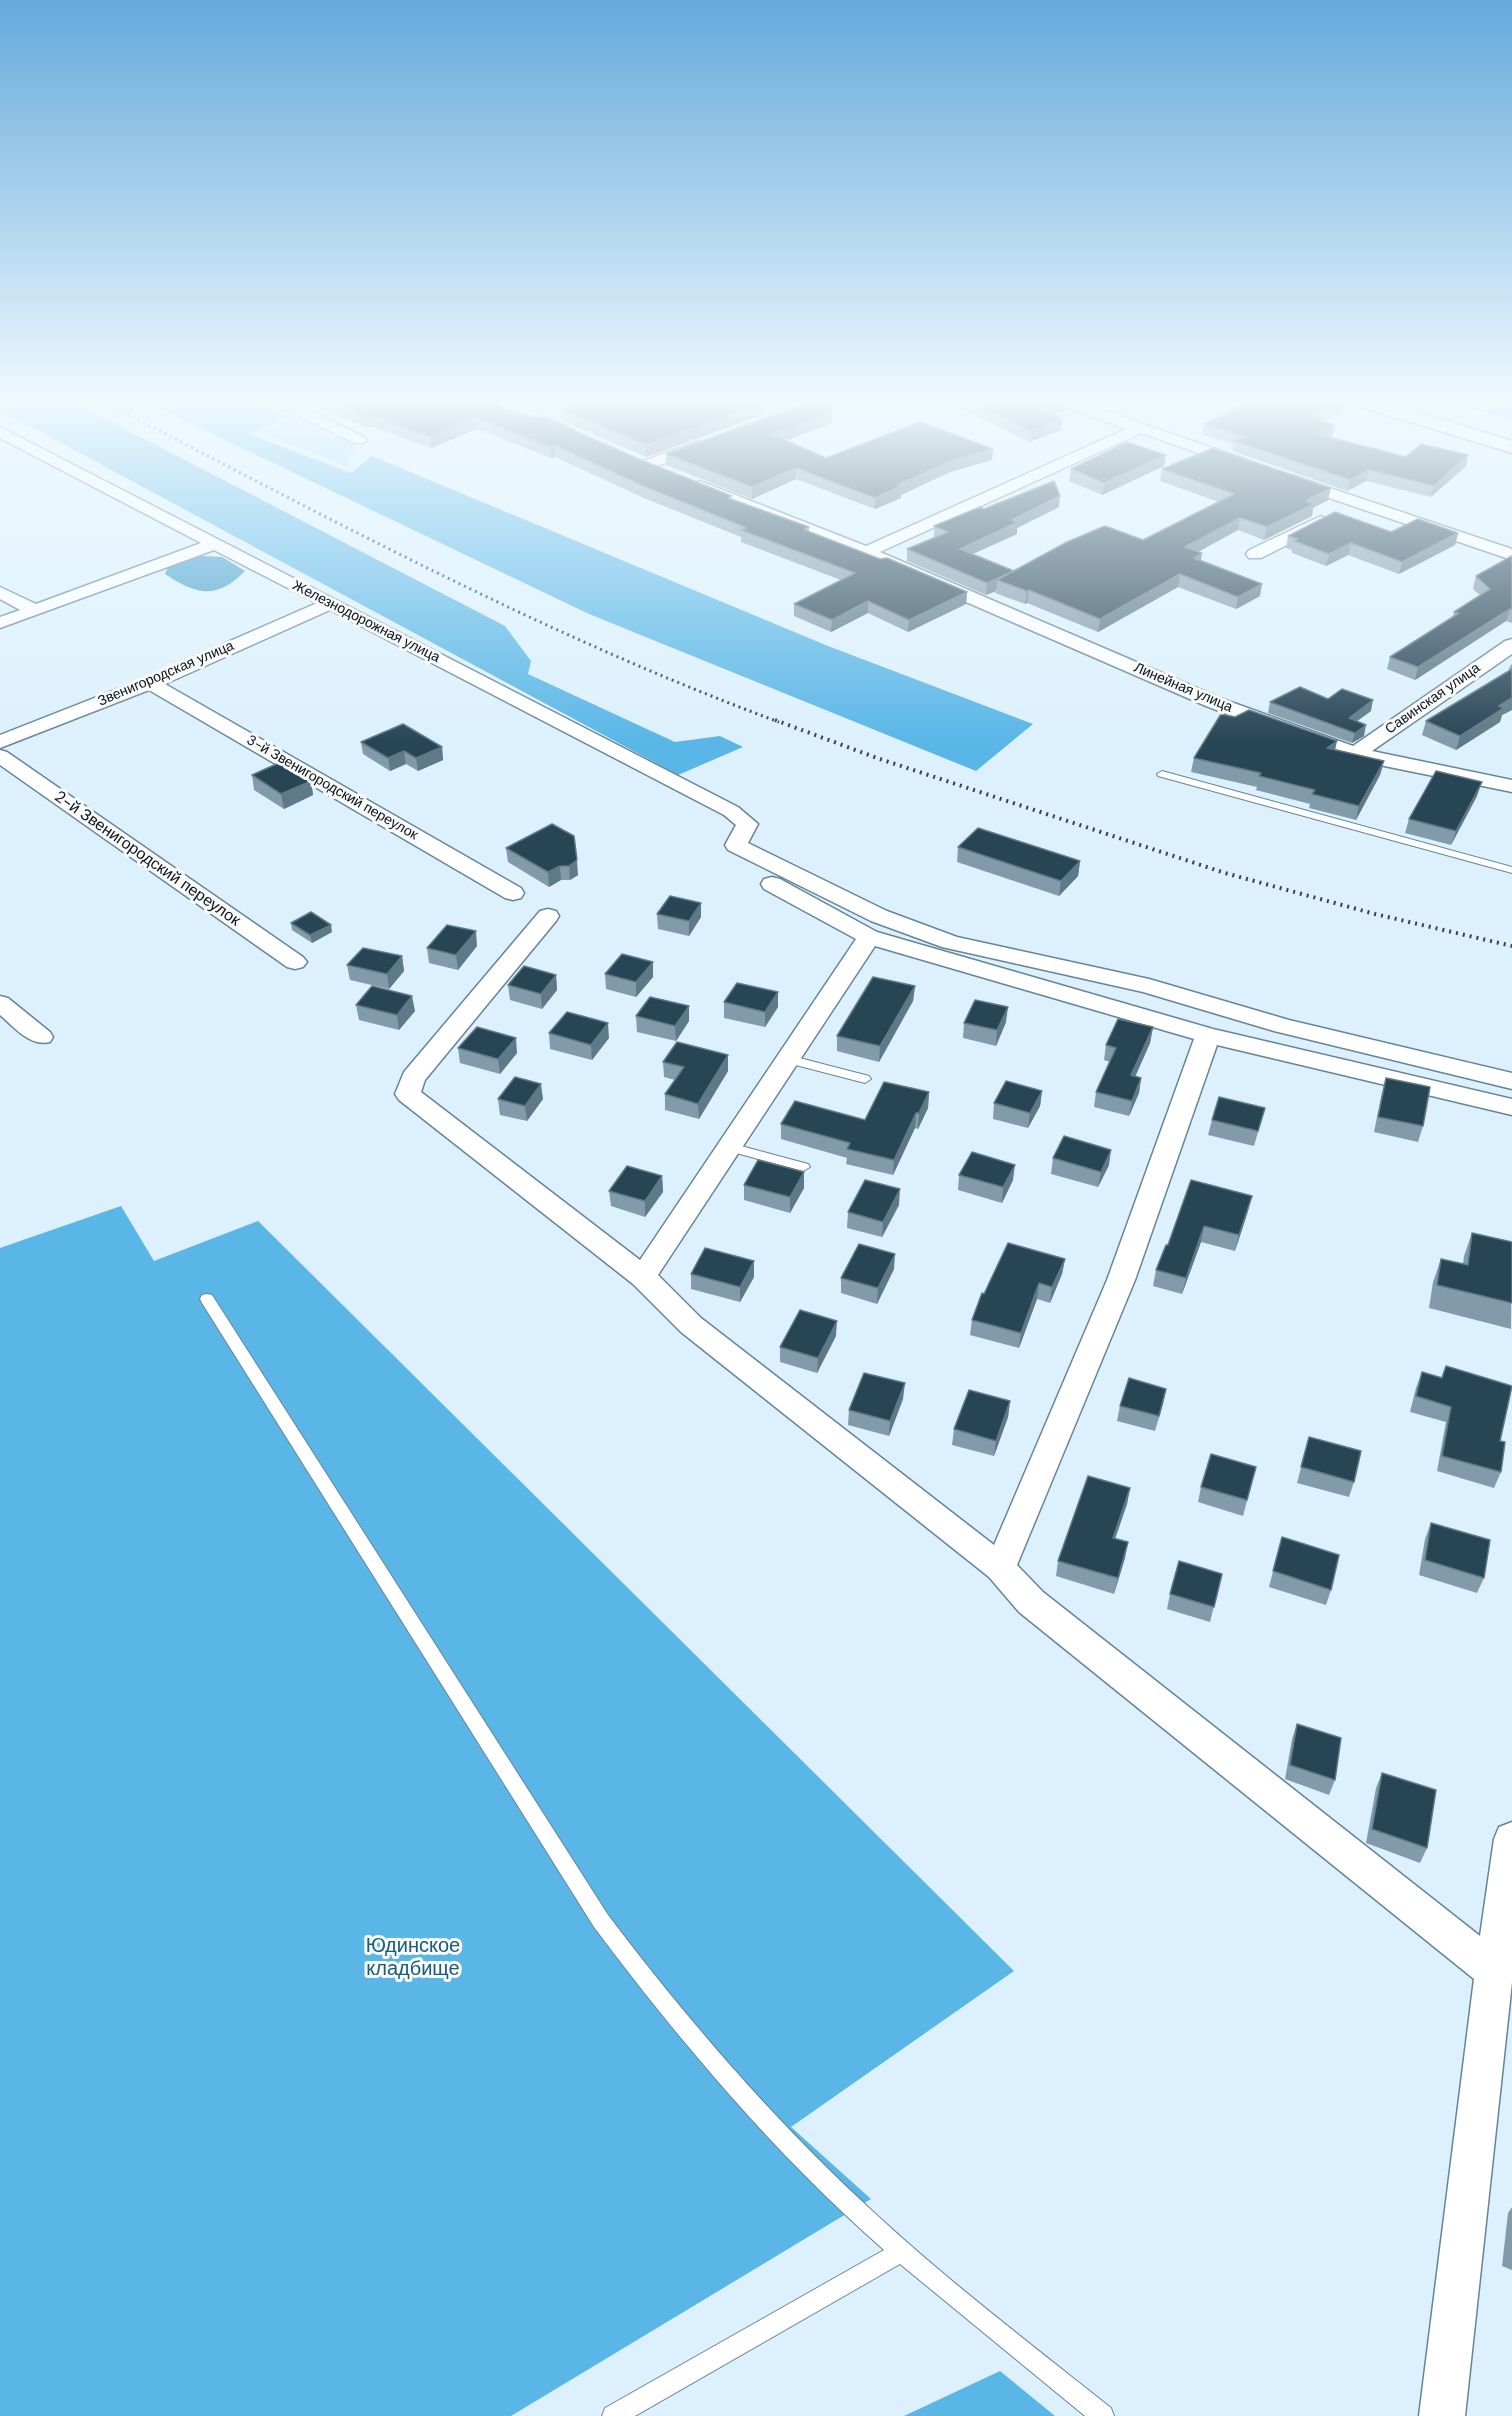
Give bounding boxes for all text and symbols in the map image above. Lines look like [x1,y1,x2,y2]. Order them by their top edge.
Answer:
street label: Железнодорожная улица [289,577,443,667]
street label: Звенигородская улица [95,638,237,710]
street label: Линейная улица [1131,660,1235,716]
street label: Савинская улица [1382,660,1484,738]
street label: 3-й Звенигородский переулок [243,732,421,844]
street label: 2-й Звенигородский переулок [50,787,244,931]
park label: Юдинское кладбище [366,1935,460,1982]

